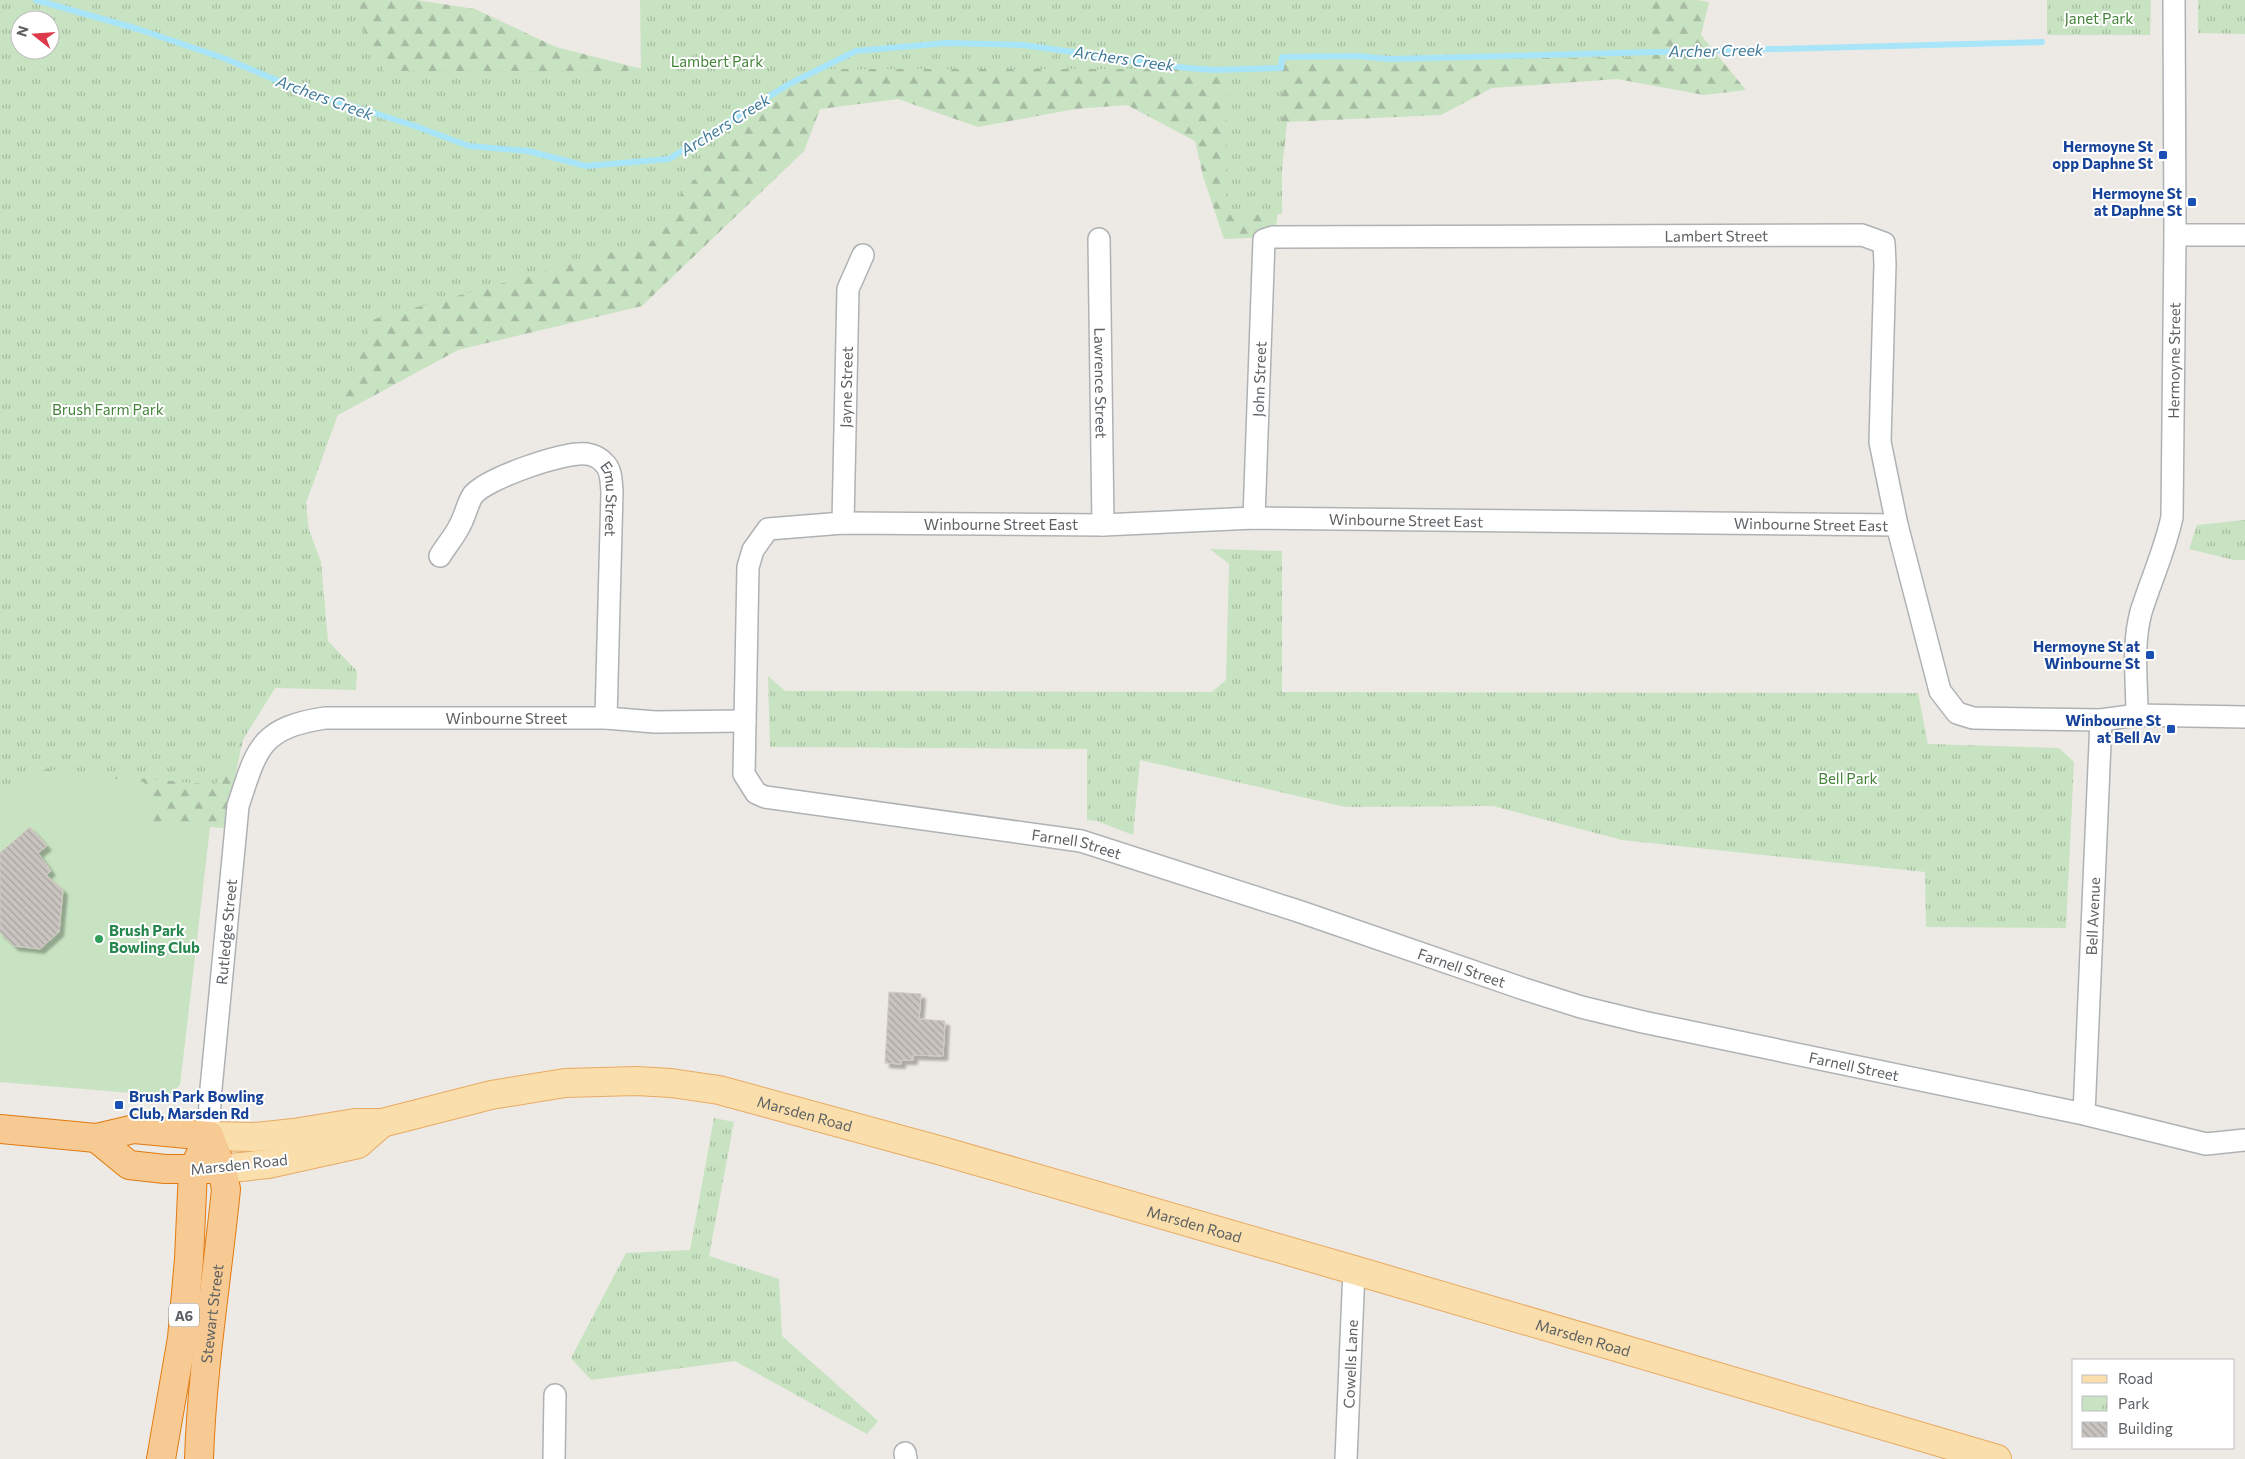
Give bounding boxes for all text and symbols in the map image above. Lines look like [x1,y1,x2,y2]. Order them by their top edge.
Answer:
park label: Janet Park [2064,9,2134,27]
north arrow [10,10,60,60]
text: N [12,24,32,39]
water label: Archer Creek [1667,40,1764,60]
water label: Archers Creek [1071,41,1176,75]
park label: Lambert Park [671,52,763,70]
water label: Archers Creek [273,70,376,123]
water label: Archers Creek [676,89,773,160]
place label: Hermoyne St opp Daphne St [2052,137,2153,172]
marker: Hermoyne St opp Daphne St [2157,149,2169,161]
place label: Hermoyne St at Daphne St [2092,184,2182,219]
marker: Hermoyne St at Daphne St [2186,196,2198,208]
street label: Lambert Street [1664,226,1768,245]
street label: Hermoyne Street [2164,302,2183,419]
street label: Lawrence Street [1091,327,1111,439]
street label: John Street [1249,341,1269,417]
street label: Jayne Street [836,346,856,428]
park label: Brush Farm Park [52,400,164,418]
street label: Emu Street [597,457,621,537]
street label: Winbourne Street East [1329,510,1483,530]
street label: Winbourne Street East [1734,514,1888,534]
street label: Winbourne Street East [924,515,1078,533]
place label: Hermoyne St at Winbourne St [2033,637,2140,672]
marker: Hermoyne St at Winbourne St [2144,649,2156,661]
street label: Winbourne Street [446,709,567,727]
place label: Winbourne St at Bell Av [2065,711,2161,746]
marker: Winbourne St at Bell Av [2165,723,2177,735]
park label: Bell Park [1818,769,1878,787]
street label: Farnell Street [1031,825,1124,862]
street label: Bell Avenue [2082,877,2103,956]
street label: Rutledge Street [212,878,240,985]
place label: Brush Park Bowling Club [109,921,200,956]
marker: Brush Park Bowling Club [93,933,105,945]
street label: Farnell Street [1415,944,1508,991]
street label: Farnell Street [1807,1048,1901,1084]
place label: Brush Park Bowling Club, Marsden Rd [129,1087,264,1122]
street label: Marsden Road [755,1092,854,1135]
marker: Brush Park Bowling Club, Marsden Rd [113,1099,125,1111]
street label: Marsden Road [189,1150,289,1178]
street label: Marsden Road [1145,1202,1244,1246]
street label: Stewart Street [197,1263,226,1364]
road number: A6 [169,1304,199,1326]
street label: Marsden Road [1534,1315,1633,1360]
street label: Cowells Lane [1339,1319,1361,1409]
legend [2072,1359,2235,1449]
text: Road [2118,1369,2153,1387]
text: Park [2118,1394,2149,1412]
text: Building [2118,1419,2173,1437]

